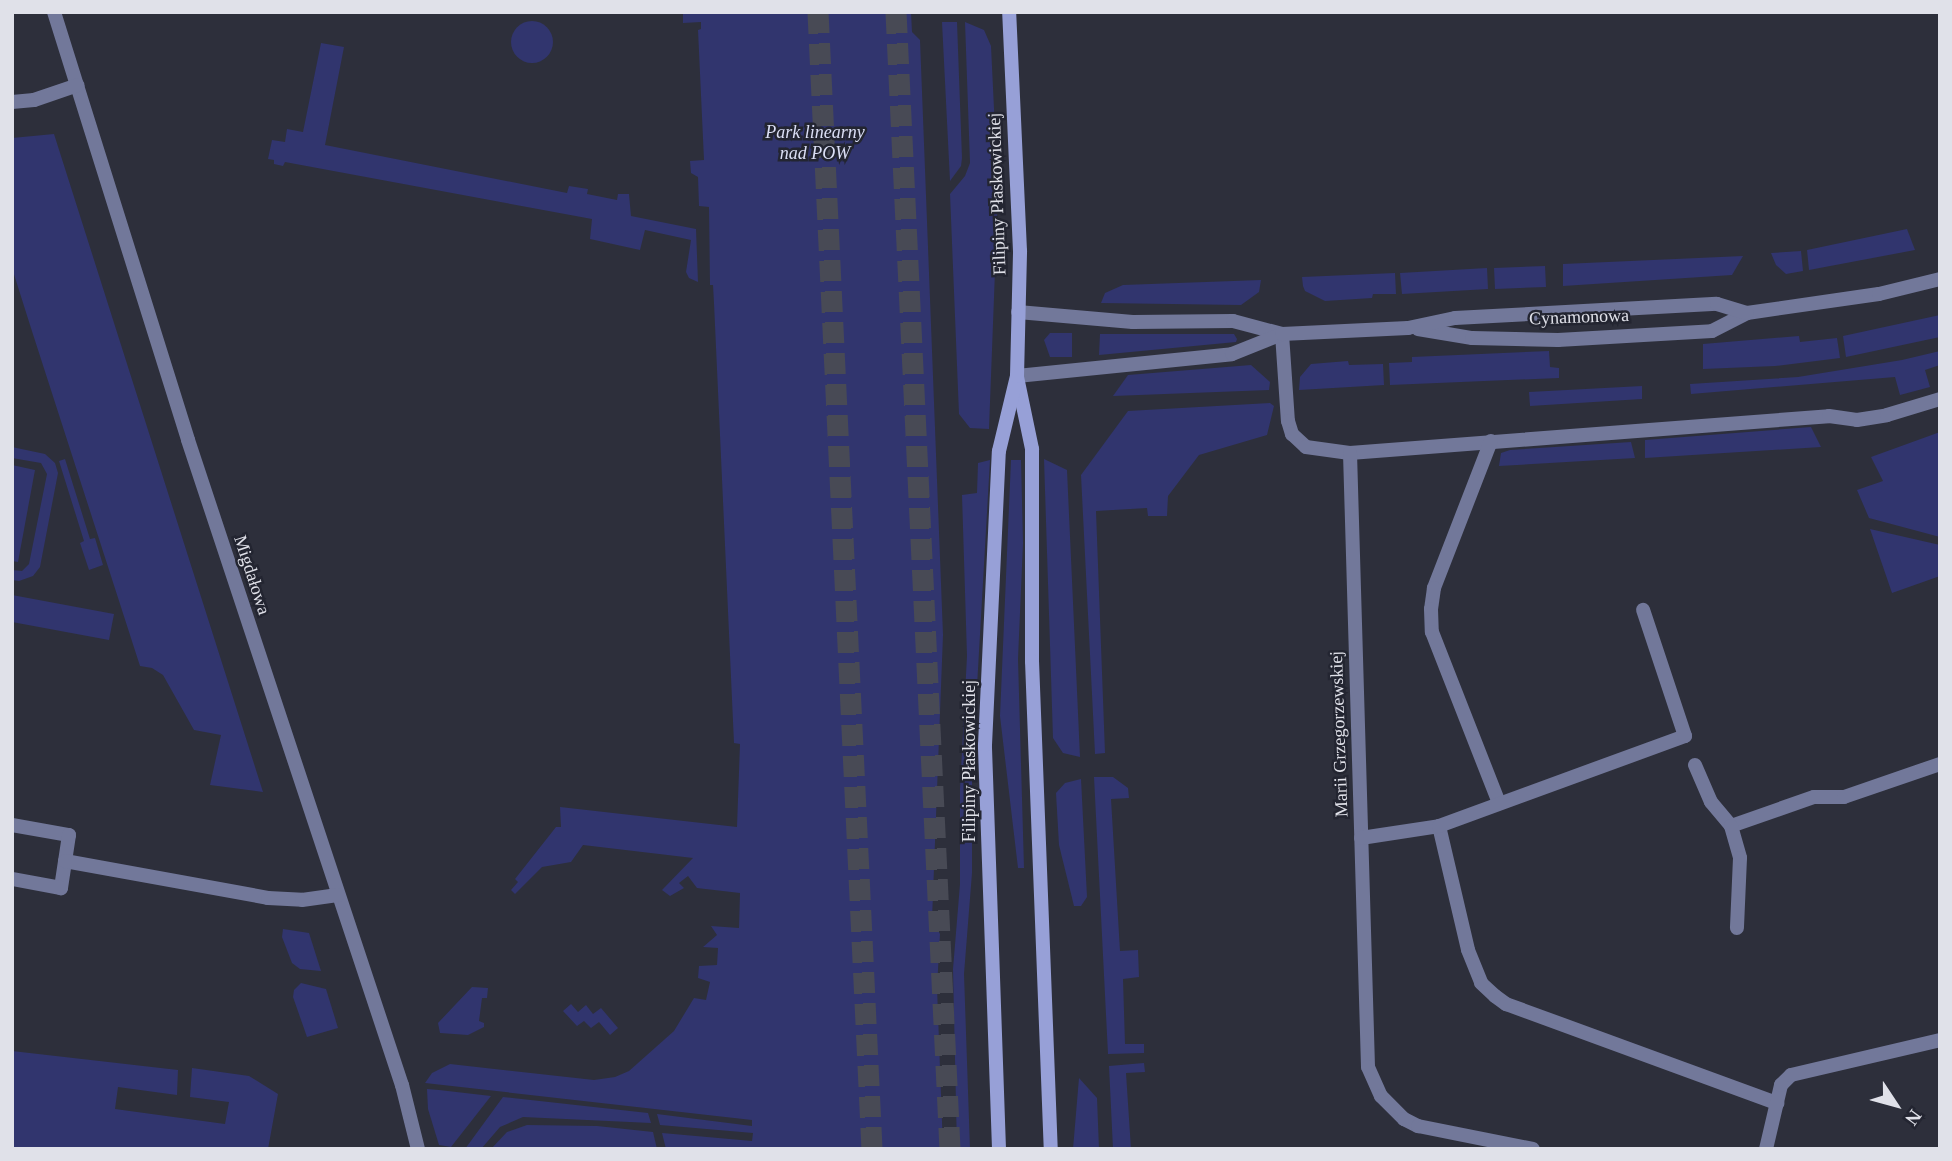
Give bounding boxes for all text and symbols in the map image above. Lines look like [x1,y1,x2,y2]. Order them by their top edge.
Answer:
street label: Filipiny Płaskowickiej [983,112,1011,276]
park label: Park linearny nad POW [765,122,865,164]
street label: Cynamonowa [1529,304,1629,330]
street label: Migdałowa [229,533,275,617]
street label: Marii Grzegorzewskiej [1325,650,1353,818]
street label: Filipiny Płaskowickiej [958,680,980,842]
north arrow [1861,1070,1931,1140]
text: N [1901,1106,1926,1129]

